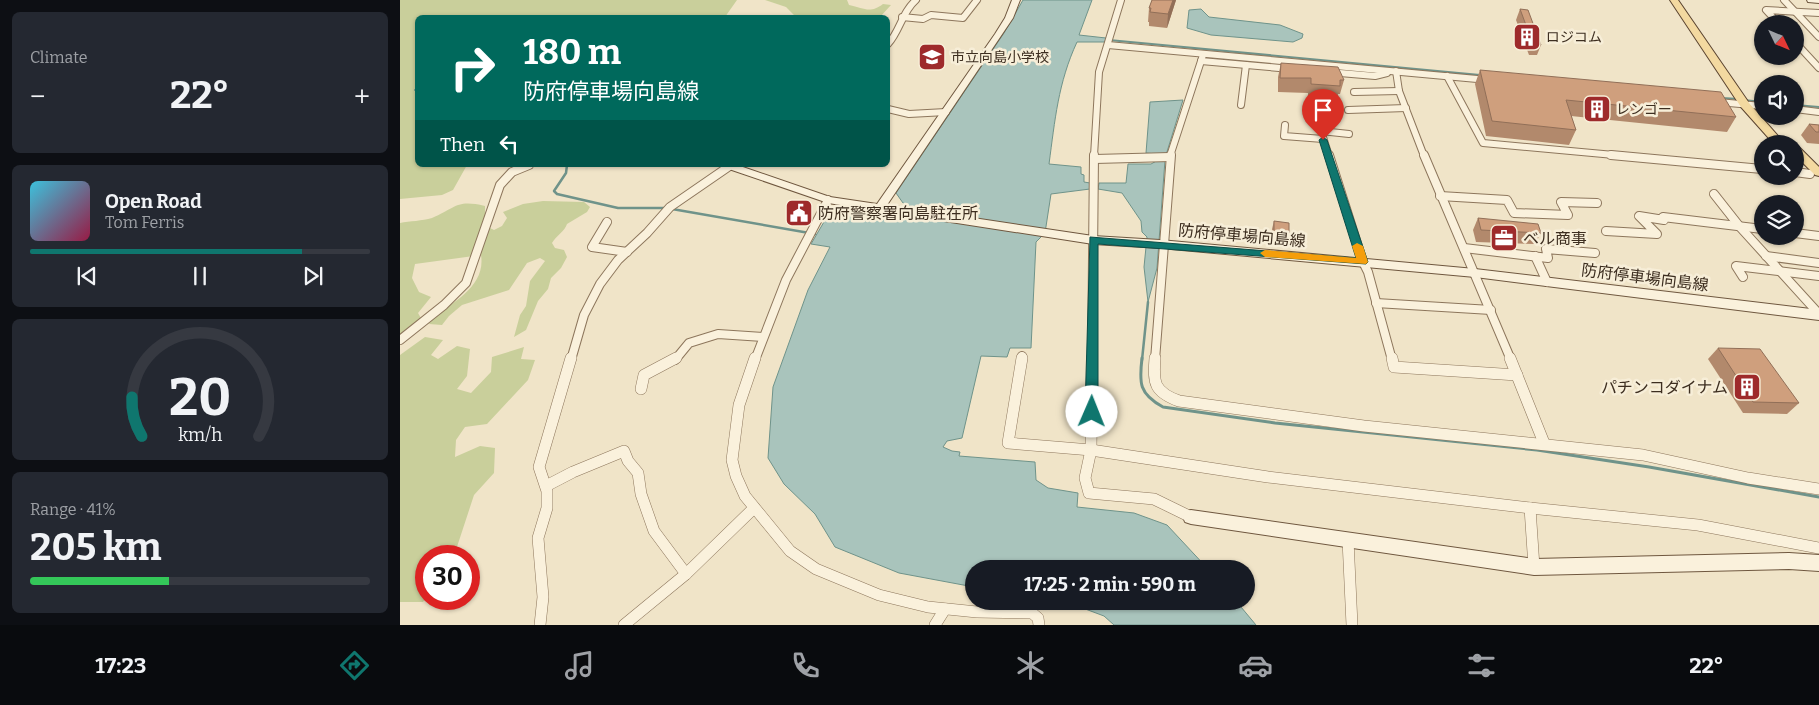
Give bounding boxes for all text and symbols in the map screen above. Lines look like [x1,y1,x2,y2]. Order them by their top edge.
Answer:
north arrow [1754,15,1804,65]
map controls [1754,15,1804,245]
building icon: ロジコム [1512,22,1542,52]
place label: ロジコム [1546,29,1602,46]
text: 180 m [523,31,621,73]
icon: right [440,35,505,100]
school or university icon: 市立向島小学校 [917,42,947,72]
text: Climate [30,48,88,67]
place label: 市立向島小学校 [951,49,1049,66]
text: 22° [170,72,229,118]
button: sound [1754,75,1804,125]
text: 防府停車場向島線 [523,78,699,105]
text: − [30,80,45,113]
text: + [354,80,370,113]
pin [1302,89,1344,140]
building icon: レンゴー [1582,94,1612,124]
icon: arrive [1309,96,1337,124]
place label: レンゴー [1616,101,1672,118]
icon: left [495,130,523,158]
text: Then [440,133,485,156]
button: search [1754,135,1804,185]
text: Open Road [105,190,202,213]
button: layers [1754,195,1804,245]
public building icon: 防府警察署向島駐在所 [784,198,814,228]
place label: 防府警察署向島駐在所 [818,204,978,223]
text: Tom Ferris [105,213,184,232]
street label: 防府停車場向島線 [1177,220,1307,251]
office icon: ベル商事 [1489,223,1519,253]
place label: ベル商事 [1523,229,1587,248]
street label: 防府停車場向島線 [1580,260,1710,295]
icon: previous [73,262,101,290]
icon: pause [186,262,214,290]
icon: next [299,262,327,290]
text: 20 [169,366,231,429]
building icon: パチンコダイナム [1732,372,1762,402]
place label: パチンコダイナム [1601,378,1728,397]
position arrow [1065,385,1117,437]
text: km/h [178,424,222,446]
text: Range · 41% [30,500,116,519]
text: 205 km [30,524,161,570]
speed limit sign: 30 [415,545,480,610]
text: 17:25 · 2 min · 590 m [1024,573,1196,596]
icon: directions [337,648,372,683]
icon: music [562,648,597,683]
icon: phone [788,648,823,683]
icon: climate [1013,648,1048,683]
icon: car [1238,648,1273,683]
icon: filters [1464,648,1499,683]
text: 17:23 [95,652,147,679]
text: 22° [1689,652,1724,679]

